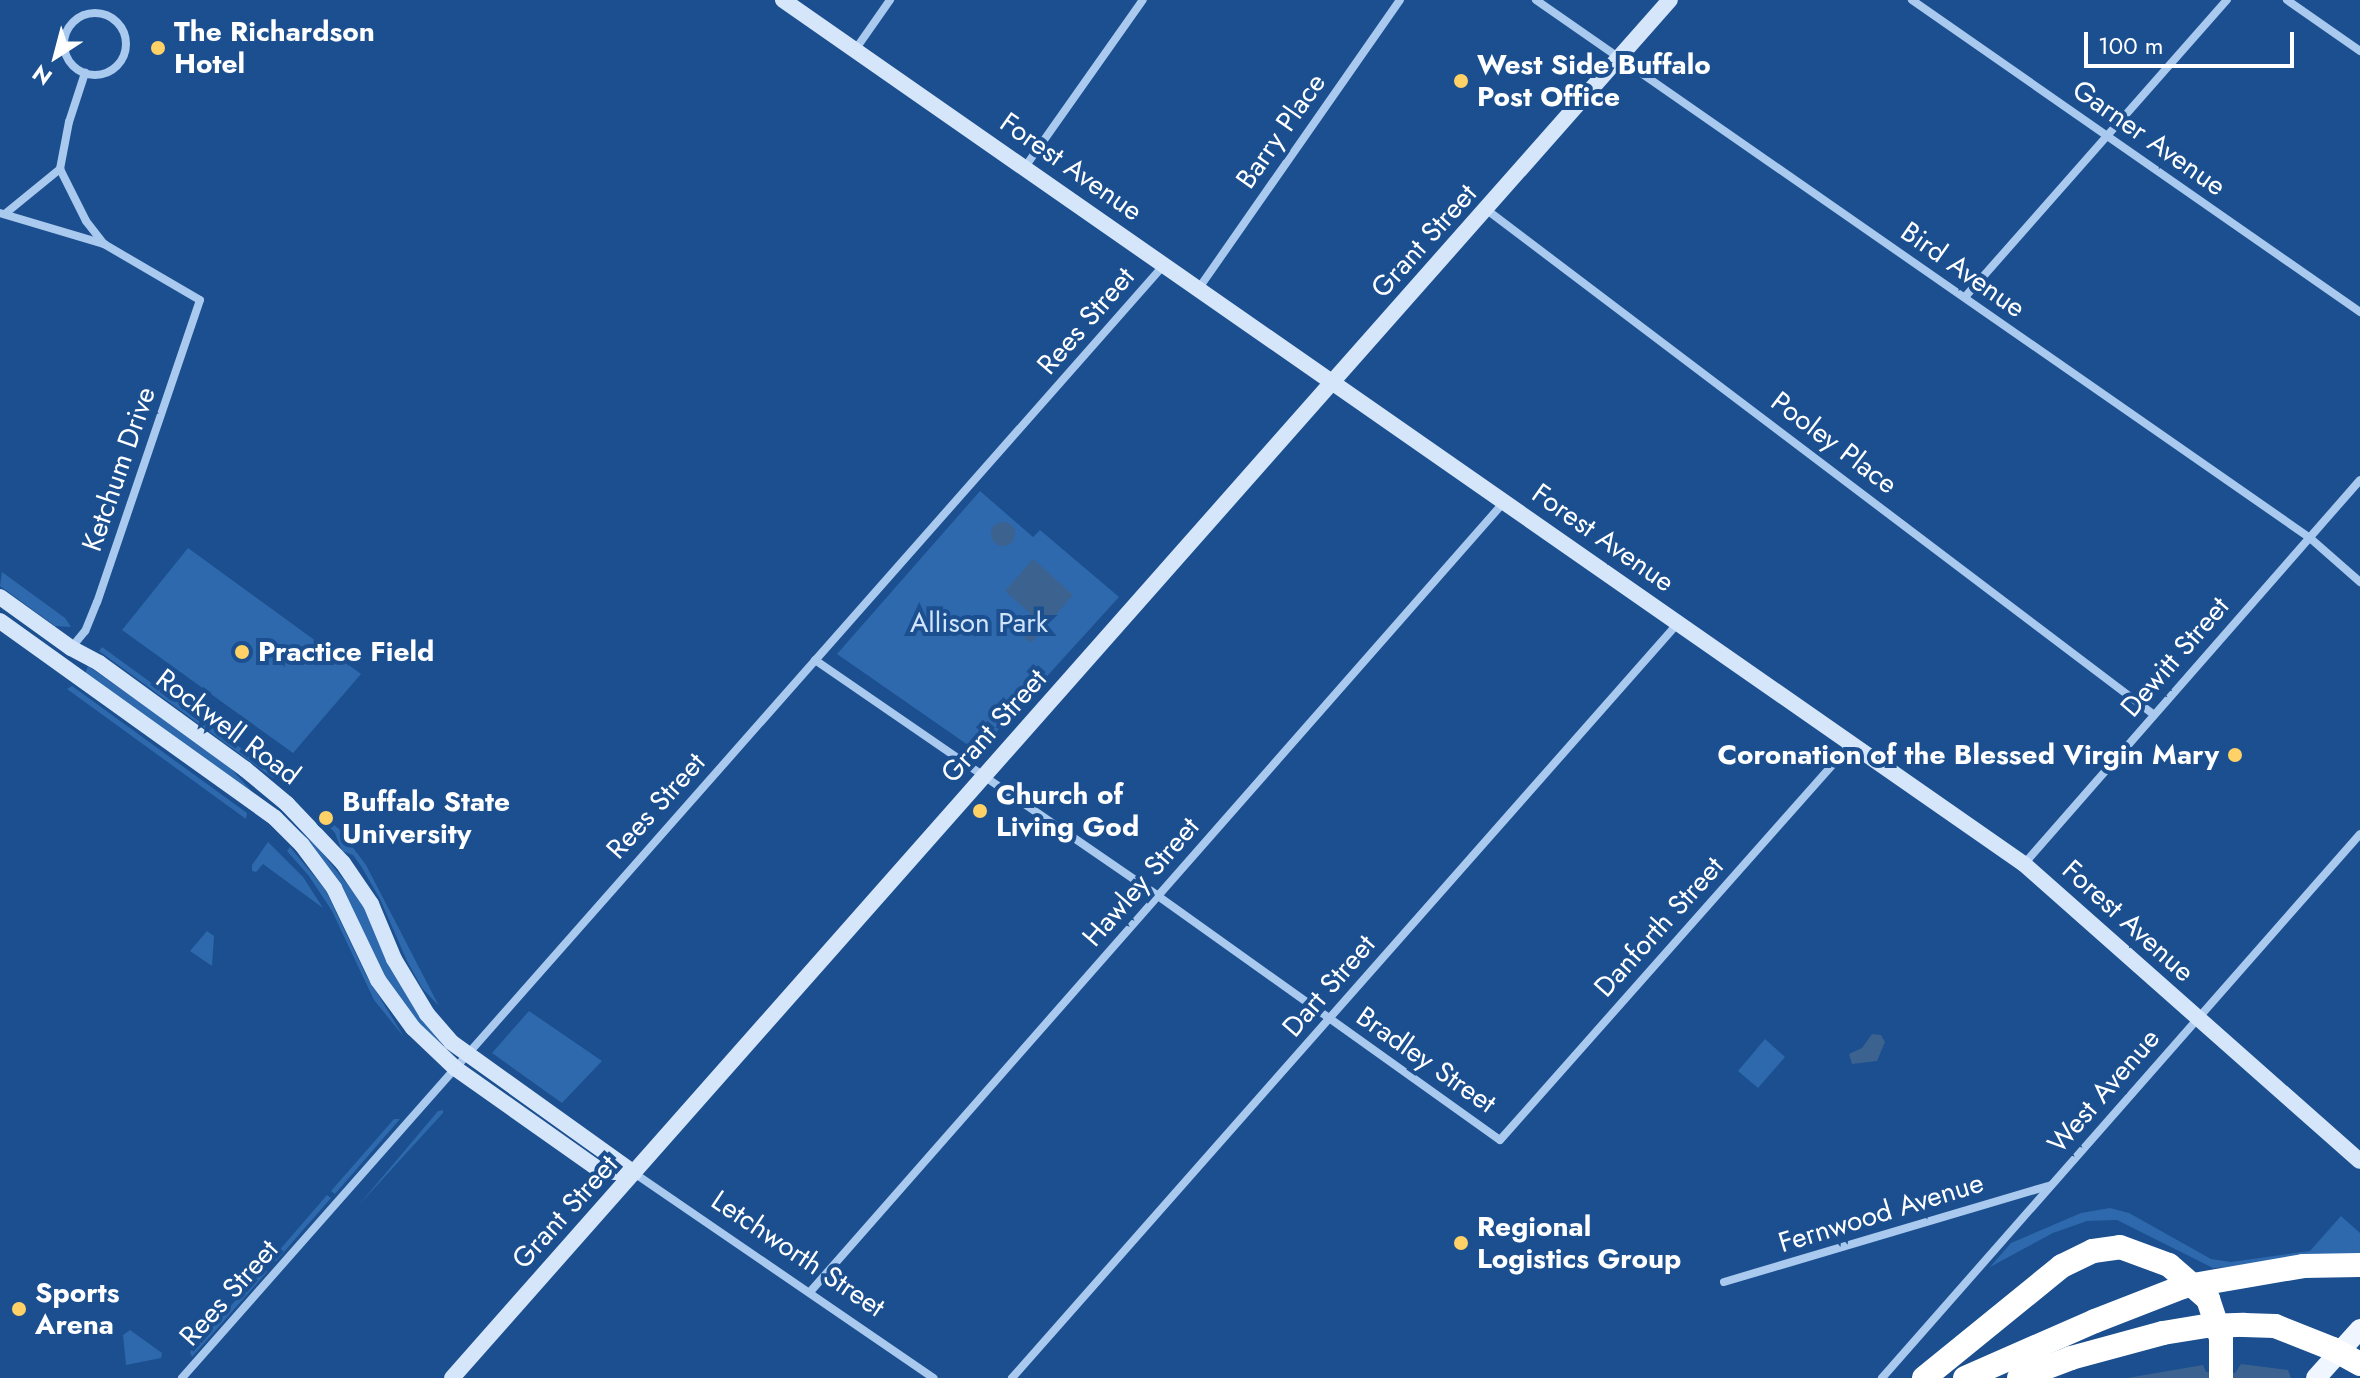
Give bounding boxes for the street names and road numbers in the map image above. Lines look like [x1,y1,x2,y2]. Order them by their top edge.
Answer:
street label: Barry Place [1229,67,1333,195]
street label: Garner Avenue [2066,73,2232,203]
street label: Forest Avenue [994,106,1148,228]
street label: Grant Street [1364,177,1484,305]
street label: Bird Avenue [1894,215,2032,325]
street label: Rees Street [1030,261,1142,381]
street label: Ketchum Drive [75,383,163,555]
street label: Pooley Place [1764,385,1904,501]
street label: Forest Avenue [1526,477,1680,599]
street label: Dewitt Street [2114,590,2236,724]
street label: Rockwell Road [149,662,307,792]
street label: Grant Street [934,662,1054,790]
street label: Rees Street [600,746,712,866]
street label: Hawley Street [1076,810,1206,954]
street label: Danforth Street [1587,850,1731,1004]
street label: Forest Avenue [2055,853,2201,989]
street label: Dart Street [1276,928,1382,1044]
street label: Bradley Street [1350,1000,1502,1120]
street label: West Avenue [2041,1022,2167,1160]
street label: Grant Street [505,1148,625,1276]
street label: Fernwood Avenue [1774,1166,1988,1260]
street label: Letchworth Street [705,1184,891,1324]
street label: Rees Street [173,1233,285,1353]

